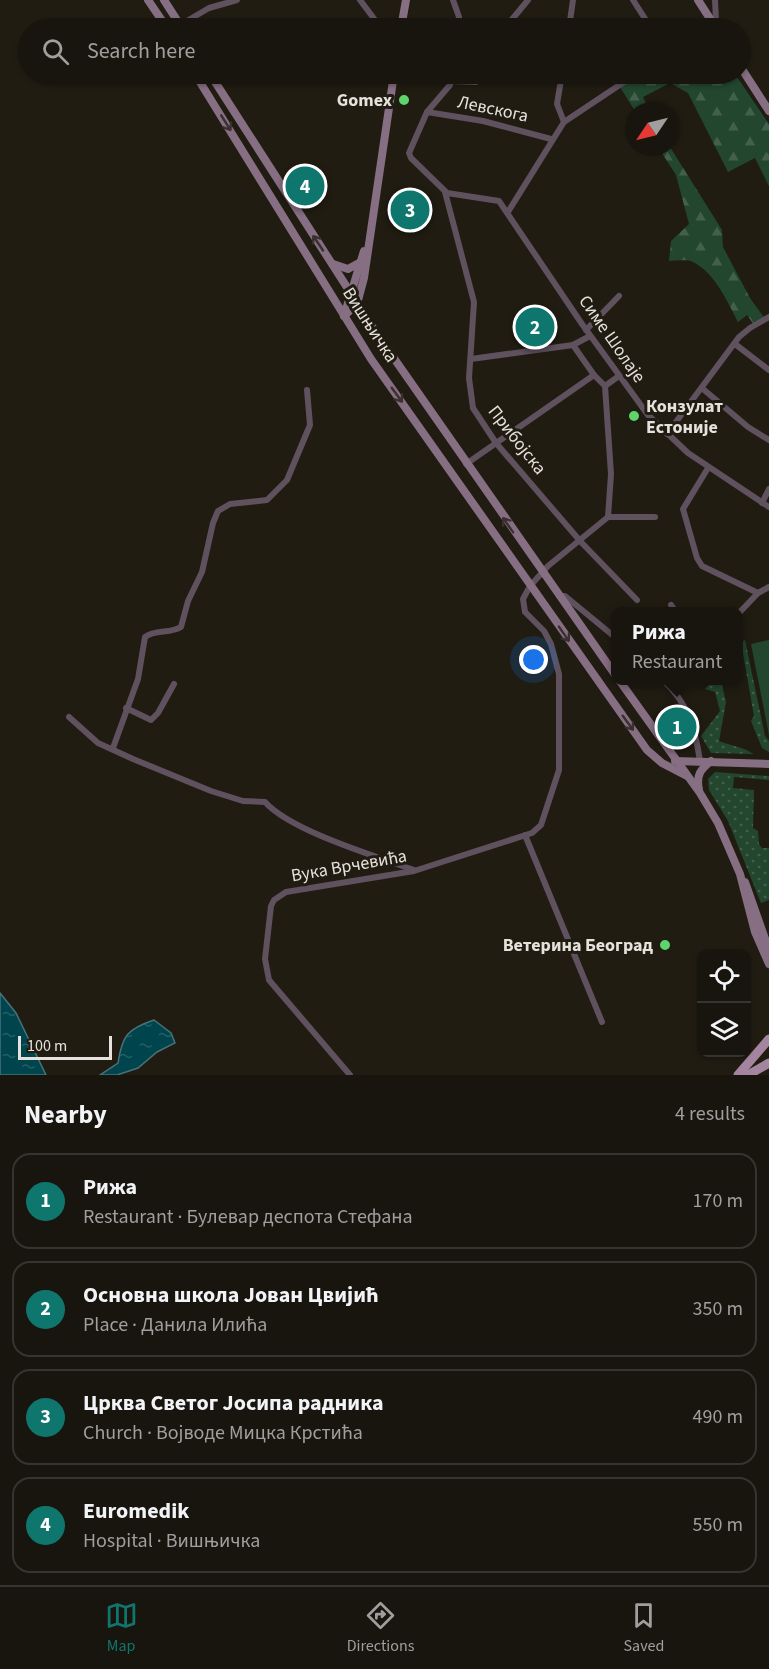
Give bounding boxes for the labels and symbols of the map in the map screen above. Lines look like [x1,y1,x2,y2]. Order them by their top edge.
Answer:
place label: Gomex [337,88,392,113]
street label: Левскога [455,89,531,129]
marker: Gomex [397,93,411,107]
north arrow [625,102,679,156]
one-way arrow [221,114,233,131]
pin: 4 [286,164,324,208]
pin: 3 [390,188,430,232]
one-way arrow [312,235,324,252]
street label: Вишњичка [336,283,404,367]
street label: Симе Шолаје [573,290,652,388]
pin: 2 [516,304,554,350]
one-way arrow [391,387,403,403]
place label: Конзулат Естоније [646,394,723,440]
street label: Прибојска [482,400,552,480]
marker: Конзулат Естоније [627,409,641,423]
one-way arrow [502,517,514,533]
one-way arrow [558,625,570,641]
your location [519,645,548,674]
pin: 1 [658,704,696,750]
one-way arrow [622,714,634,731]
street label: Вука Врчевића [289,844,409,888]
place label: Ветерина Београд [503,933,653,958]
marker: Ветерина Београд [658,938,672,952]
scale bar [18,1033,112,1060]

